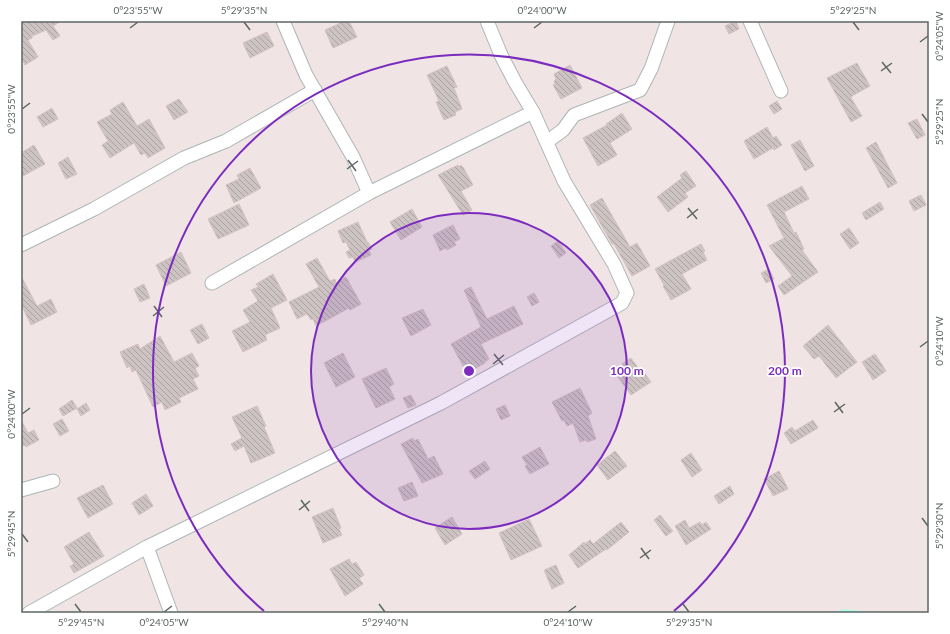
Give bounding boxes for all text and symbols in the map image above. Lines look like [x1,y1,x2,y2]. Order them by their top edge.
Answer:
text: 0°23'55"W [113,4,163,16]
text: 5°29'35"N [221,4,267,16]
text: 0°24'00"W [517,4,567,16]
text: 5°29'25"N [830,4,876,16]
text: 0°24'05"W [933,11,945,61]
text: 0°23'55"W [5,84,17,134]
text: 5°29'25"N [933,99,945,145]
text: 0°24'10"W [933,316,945,366]
text: 100 m [610,363,644,378]
text: 200 m [768,363,802,378]
centre of rings [462,364,476,378]
text: 0°24'00"W [5,389,17,439]
text: 5°29'30"N [933,503,945,549]
text: 5°29'45"N [5,511,17,557]
text: 5°29'45"N [58,616,104,628]
text: 0°24'05"W [139,616,189,628]
text: 5°29'40"N [362,616,408,628]
text: 0°24'10"W [543,616,593,628]
text: 5°29'35"N [666,616,712,628]

